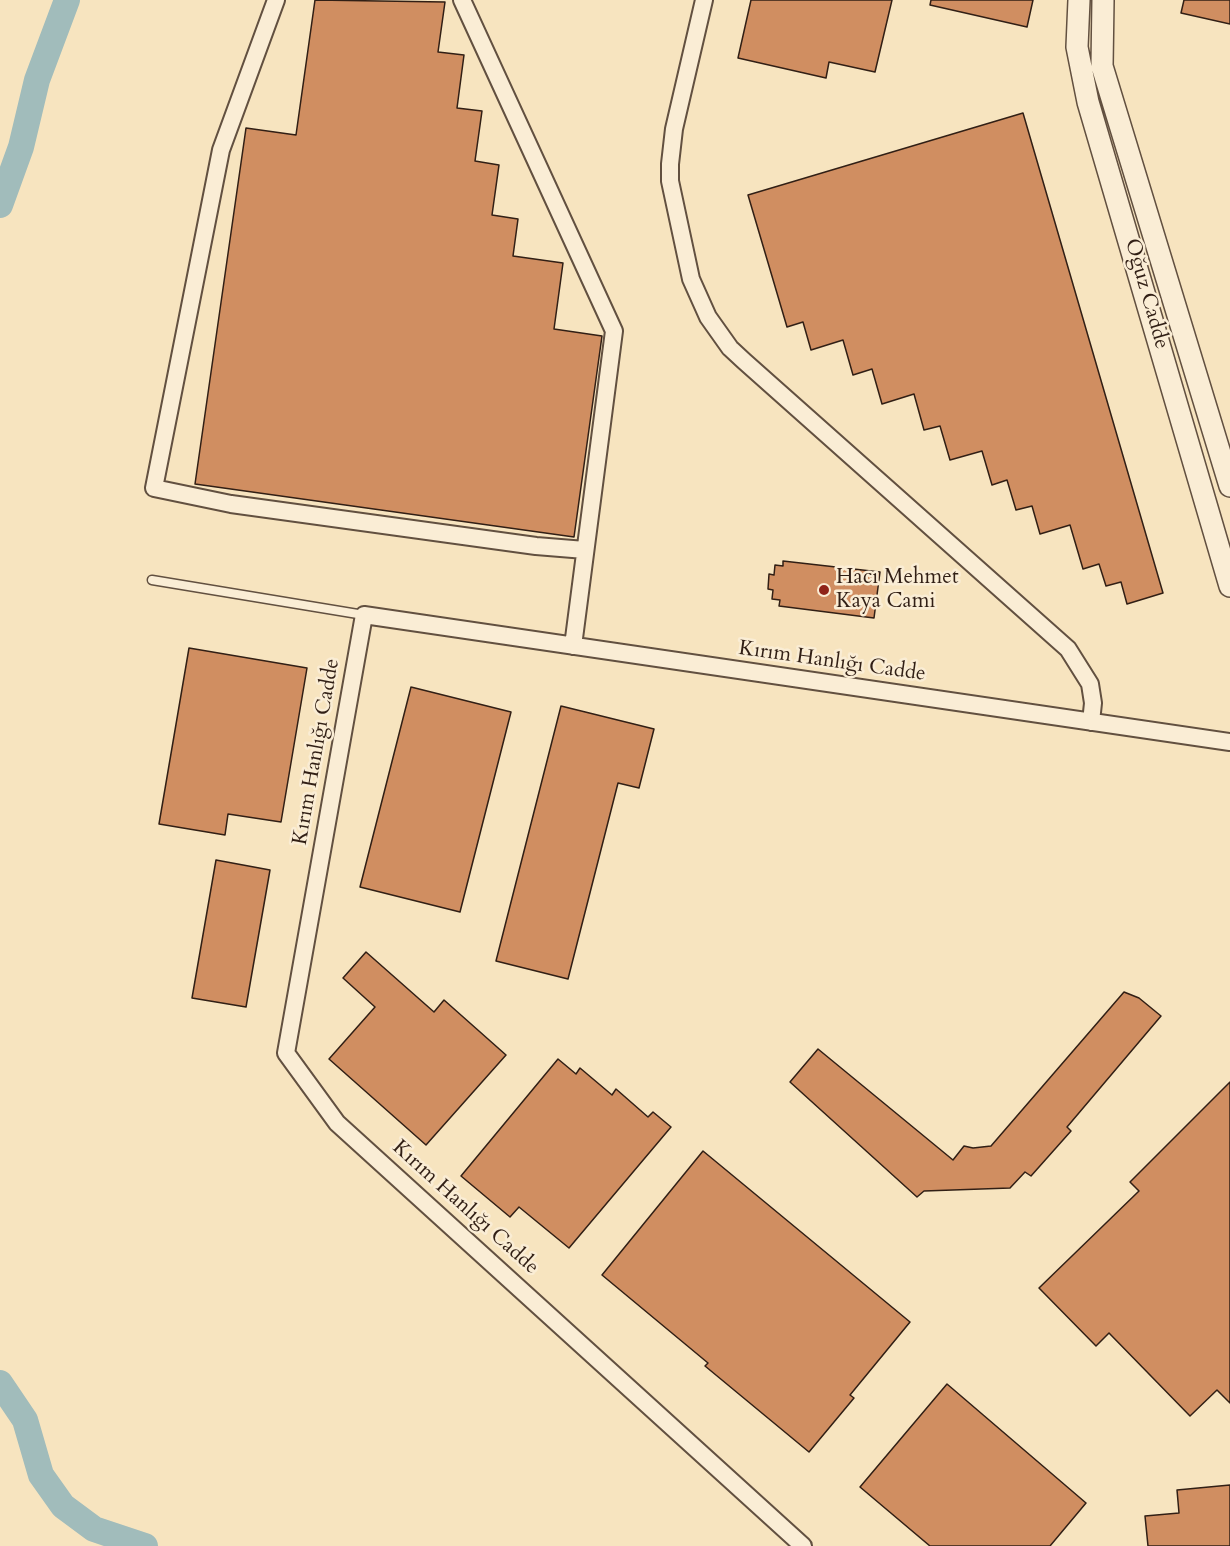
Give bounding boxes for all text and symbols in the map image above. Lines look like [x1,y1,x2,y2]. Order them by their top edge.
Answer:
street label: Oğuz Cadde [1118,236,1174,352]
place label: Hacı Mehmet Kaya Cami [836,565,959,615]
marker: Hacı Mehmet Kaya Cami [817,583,831,597]
street label: Kırım Hanlığı Cadde [737,636,927,688]
street label: Kırım Hanlığı Cadde [288,657,346,847]
street label: Kırım Hanlığı Cadde [386,1136,544,1280]

